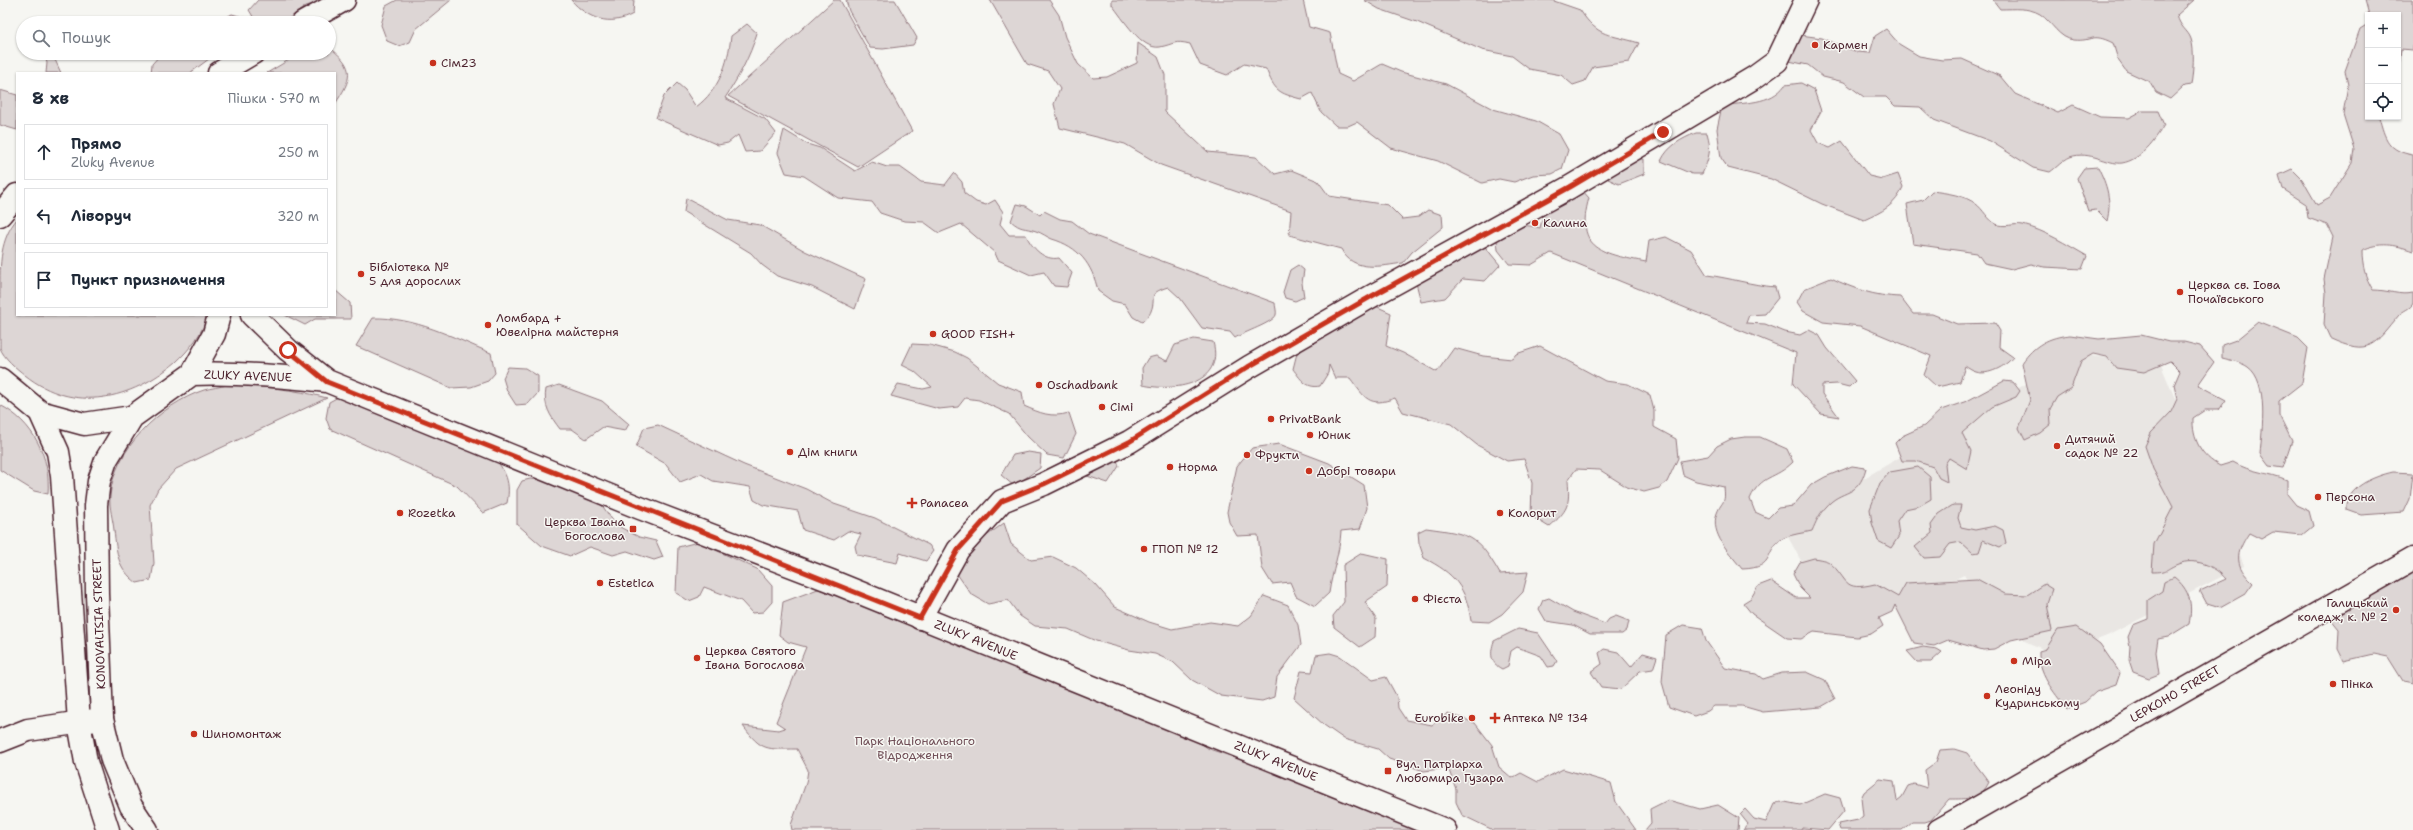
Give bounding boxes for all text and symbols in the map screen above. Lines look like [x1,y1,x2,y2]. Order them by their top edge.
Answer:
map controls [2365,12,2401,120]
button: + [2365,12,2401,48]
search box [16,16,336,60]
icon: search [30,27,52,49]
text: Пошук [62,28,111,48]
place label: Кармен [1823,37,1868,53]
marker: Кармен [1810,40,1820,50]
button: − [2365,48,2401,84]
place label: Сім23 [441,55,477,71]
marker: Сім23 [428,58,438,68]
button: locate [2365,84,2401,120]
text: 8 хв [32,87,69,109]
text: Пішки · 570 m [228,90,320,107]
route end [1654,123,1672,141]
text: Прямо [71,134,121,154]
icon: ahead [33,141,55,163]
text: 250 m [278,144,319,161]
text: Zluky Avenue [71,154,155,171]
icon: left [33,205,55,227]
text: Ліворуч [71,206,131,226]
text: 320 m [277,208,319,225]
place label: Калина [1543,215,1587,231]
marker: Калина [1530,218,1540,228]
place label: Бібліотека № 5 для дорослих [369,259,461,289]
icon: arrive [33,269,55,291]
marker: Бібліотека № 5 для дорослих [356,269,366,279]
text: Пункт призначення [71,270,226,290]
place label: Церква св. Іова Почаївського [2188,277,2281,307]
marker: Церква св. Іова Почаївського [2175,287,2185,297]
place label: Ломбард + Ювелірна майстерня [496,310,619,340]
marker: Ломбард + Ювелірна майстерня [483,320,493,330]
place label: GOOD FISH+ [941,326,1016,342]
marker: GOOD FISH+ [928,329,938,339]
route start [279,341,297,359]
street label: ZLUKY AVENUE [204,366,292,386]
place label: Oschadbank [1047,377,1118,393]
marker: Oschadbank [1034,380,1044,390]
place label: Сімі [1110,399,1133,415]
marker: Сімі [1097,402,1107,412]
place label: PrivatBank [1279,411,1342,427]
marker: PrivatBank [1266,414,1276,424]
place label: Юник [1318,427,1351,443]
marker: Юник [1305,430,1315,440]
place label: Дитячий садок № 22 [2065,431,2138,461]
marker: Дитячий садок № 22 [2052,441,2062,451]
place label: Дім книги [798,444,858,460]
marker: Дім книги [785,447,795,457]
place label: Фрукти [1255,447,1299,463]
marker: Фрукти [1242,450,1252,460]
place label: Норма [1178,459,1218,475]
marker: Норма [1165,462,1175,472]
place label: Добрі товари [1317,463,1396,479]
marker: Добрі товари [1304,466,1314,476]
place label: Персона [2326,489,2375,505]
marker: Персона [2313,492,2323,502]
place label: Panacea [920,495,969,511]
marker: Panacea [907,498,917,508]
place label: Rozetka [408,505,456,521]
place label: Колорит [1508,505,1557,521]
marker: Rozetka [395,508,405,518]
marker: Колорит [1495,508,1505,518]
place label: Церква Івана Богослова [544,514,626,544]
marker: Церква Івана Богослова [628,524,638,534]
place label: ГПОП № 12 [1152,541,1219,557]
marker: ГПОП № 12 [1139,544,1149,554]
street label: KONOVALTSIA STREET [89,558,109,690]
place label: Estetica [608,575,655,591]
marker: Estetica [595,578,605,588]
place label: Фієста [1423,591,1462,607]
marker: Фієста [1410,594,1420,604]
place label: Галицький коледж, к. № 2 [2298,595,2388,625]
marker: Галицький коледж, к. № 2 [2391,605,2401,615]
street label: ZLUKY AVENUE [932,616,1020,664]
place label: Церква Святого Івана Богослова [705,643,805,673]
marker: Церква Святого Івана Богослова [692,653,702,663]
place label: Міра [2022,653,2052,669]
marker: Міра [2009,656,2019,666]
street label: LEPKOHO STREET [2127,661,2224,726]
place label: Пінка [2341,676,2373,692]
marker: Пінка [2328,679,2338,689]
place label: Леоніду Кудринському [1995,681,2080,711]
marker: Леоніду Кудринському [1982,691,1992,701]
place label: Eurobike [1414,710,1464,726]
place label: Аптека № 134 [1503,710,1588,726]
marker: Eurobike [1467,713,1477,723]
marker: Аптека № 134 [1490,713,1500,723]
place label: Шиномонтаж [202,726,281,742]
marker: Шиномонтаж [189,729,199,739]
park label: Парк Національного Відродження [855,733,975,763]
street label: ZLUKY AVENUE [1232,737,1320,785]
place label: Вул. Патріарха Любомира Гузара [1396,756,1504,786]
marker: Вул. Патріарха Любомира Гузара [1383,766,1393,776]

